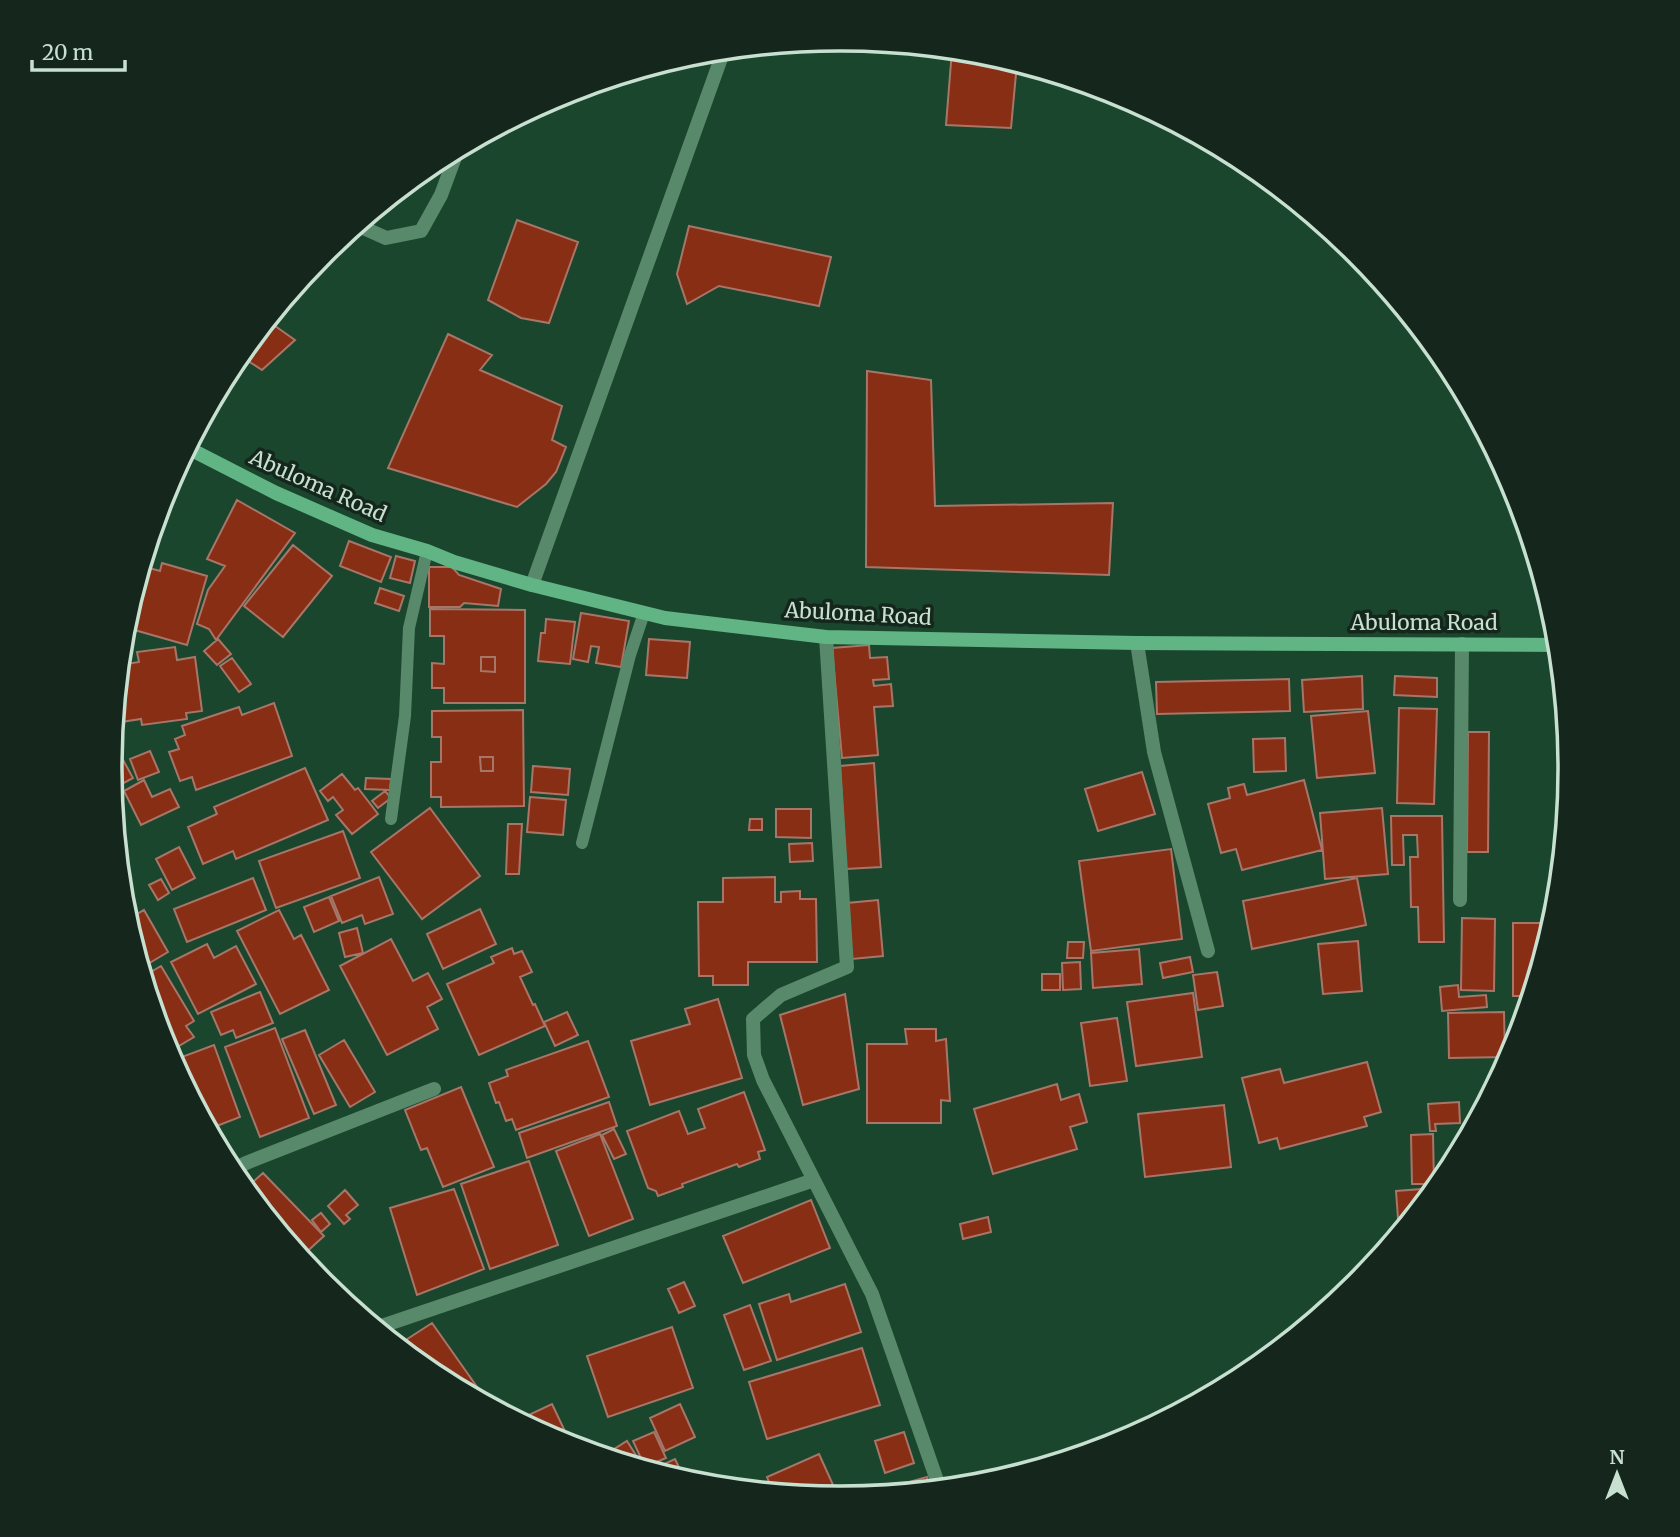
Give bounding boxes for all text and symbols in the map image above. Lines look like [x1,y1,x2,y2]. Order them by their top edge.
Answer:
scale bar [32,28,124,72]
text: 20 m [42,39,94,66]
street label: Abuloma Road [245,443,391,528]
street label: Abuloma Road [783,596,933,631]
street label: Abuloma Road [1349,609,1498,636]
north arrow [1582,1439,1652,1509]
text: N [1609,1445,1625,1469]

